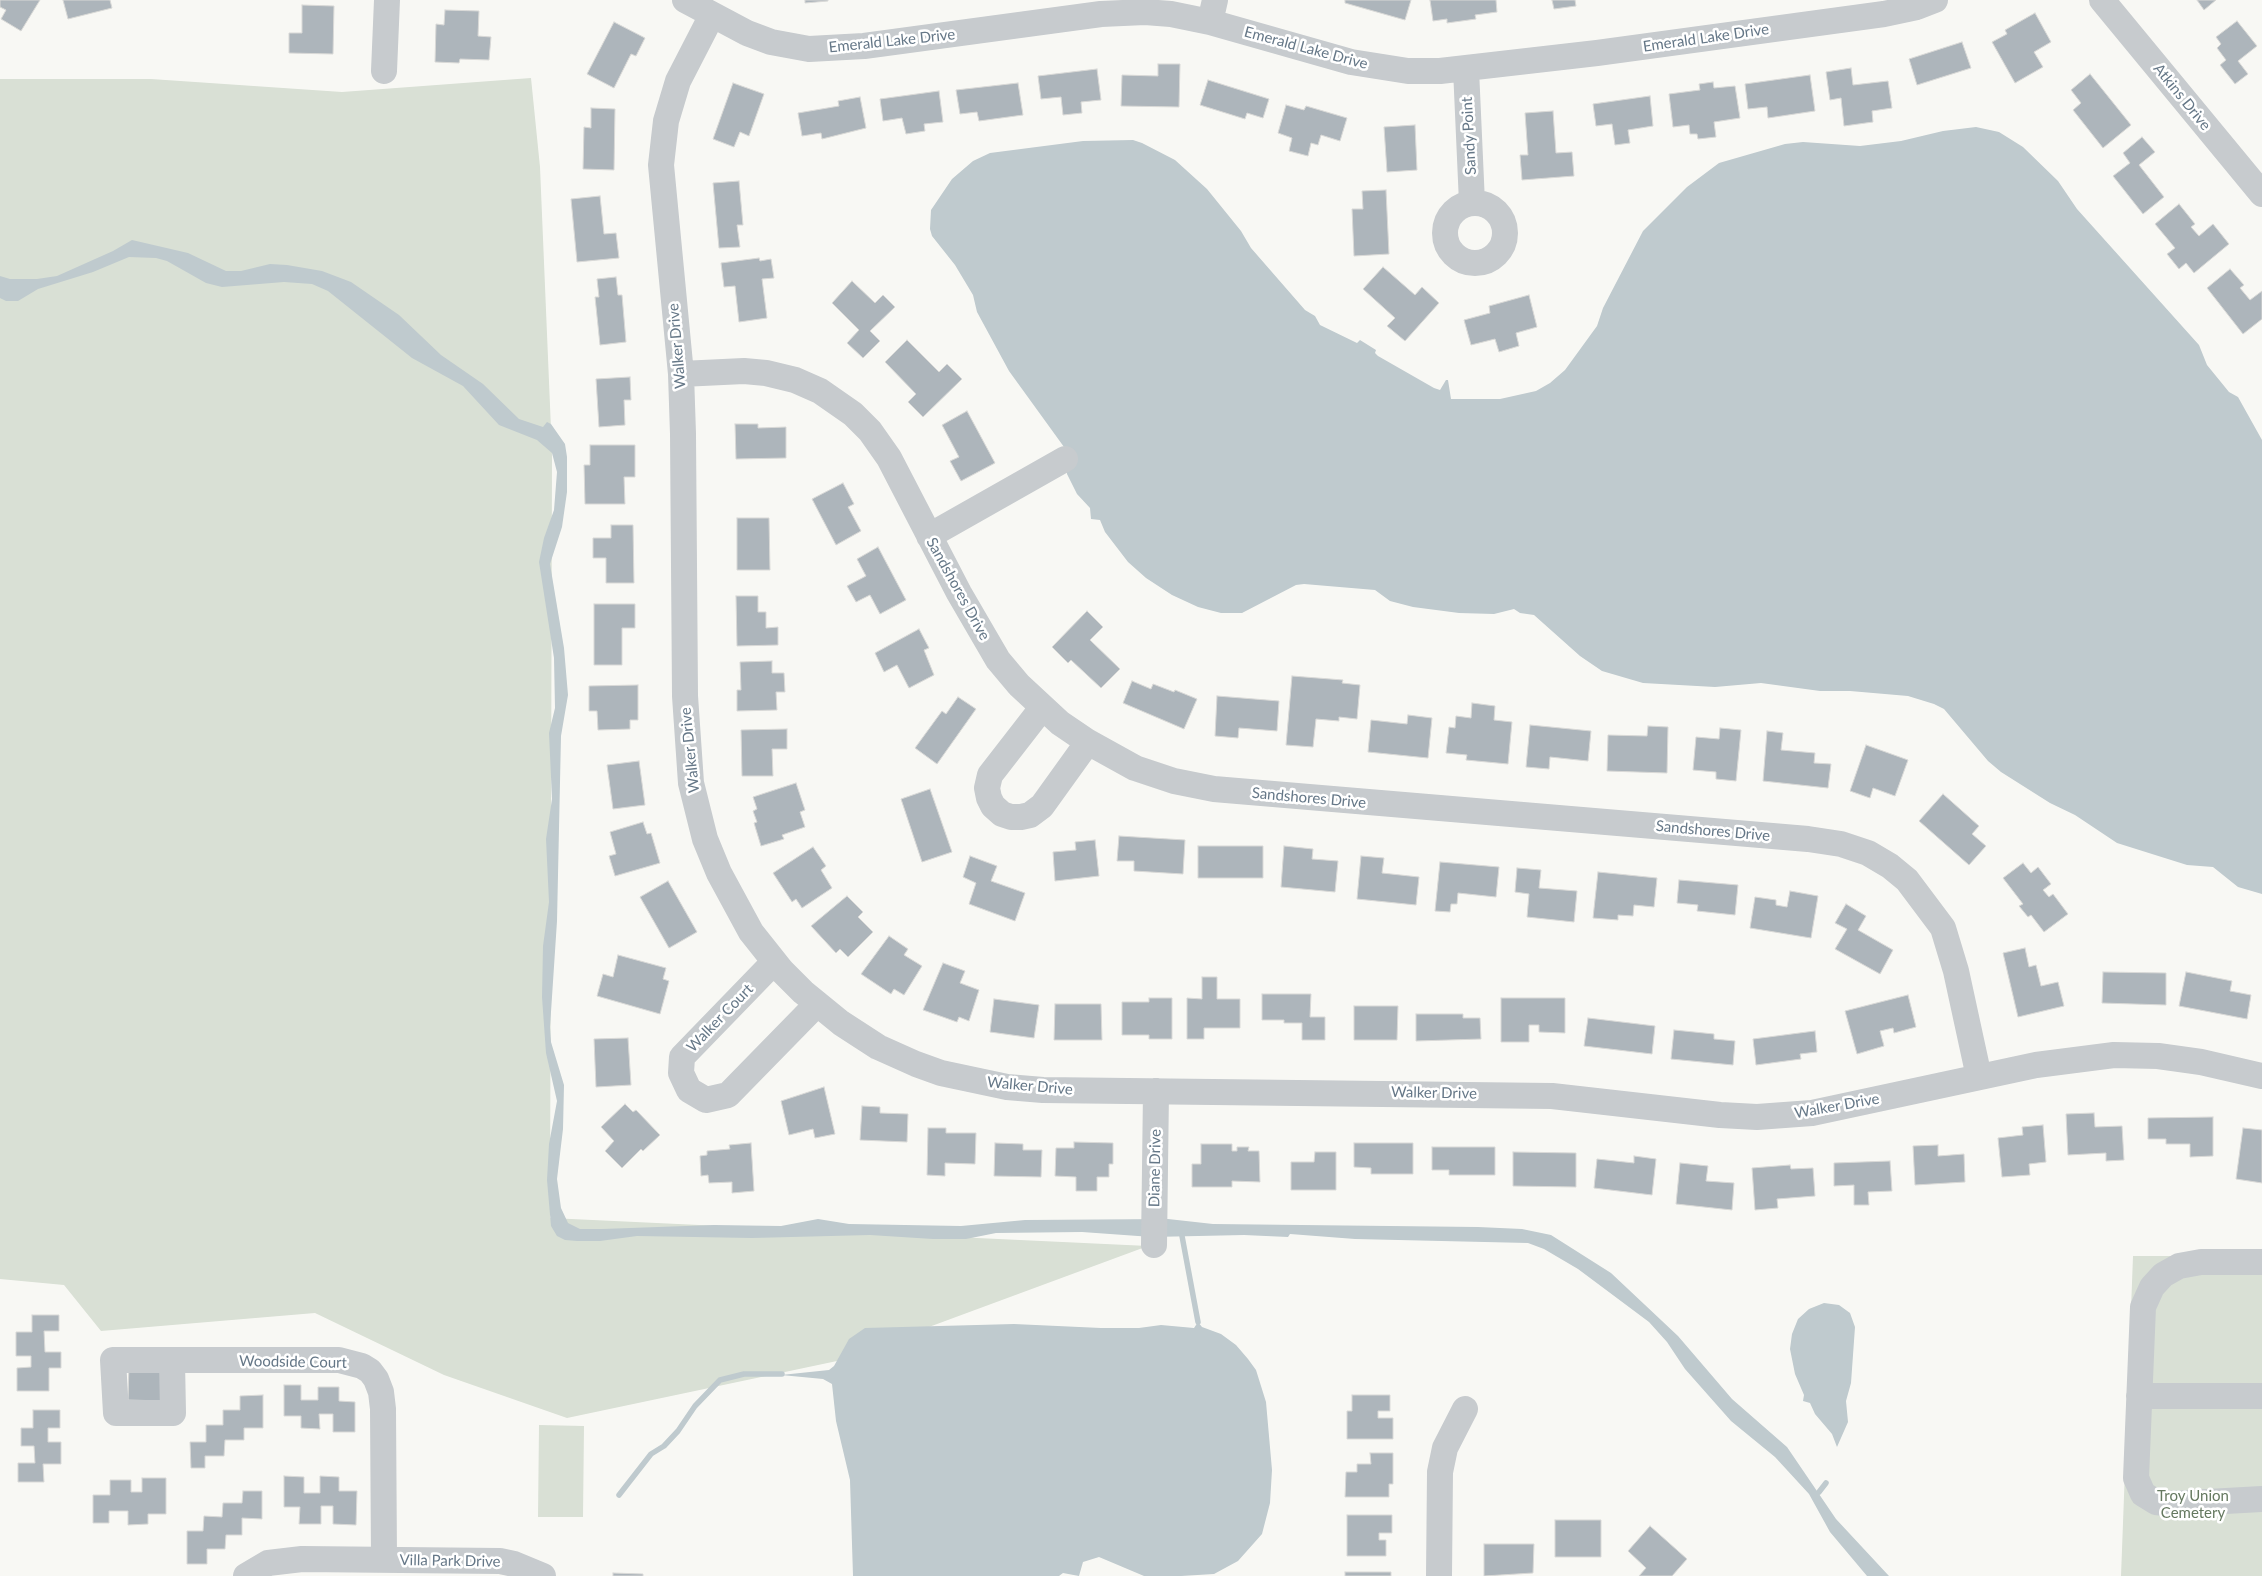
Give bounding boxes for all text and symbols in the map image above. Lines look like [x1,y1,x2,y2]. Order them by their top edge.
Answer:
street label: Emerald Lake Drive [1642,20,1770,56]
street label: Emerald Lake Drive [1242,23,1370,73]
street label: Emerald Lake Drive [828,25,956,57]
street label: Atkins Drive [2150,60,2214,134]
street label: Sandy Point [1458,96,1480,176]
street label: Walker Drive [664,302,690,390]
street label: Sandshores Drive [922,534,994,644]
street label: Walker Drive [677,706,703,794]
street label: Sandshores Drive [1251,784,1367,812]
street label: Sandshores Drive [1655,817,1771,845]
street label: Walker Court [683,980,757,1056]
street label: Walker Drive [986,1073,1074,1099]
street label: Walker Drive [1391,1083,1477,1103]
street label: Walker Drive [1793,1090,1881,1122]
street label: Diane Drive [1145,1129,1165,1207]
street label: Woodside Court [239,1352,347,1372]
park label: Troy Union Cemetery [2157,1487,2229,1522]
street label: Villa Park Drive [399,1551,501,1571]

